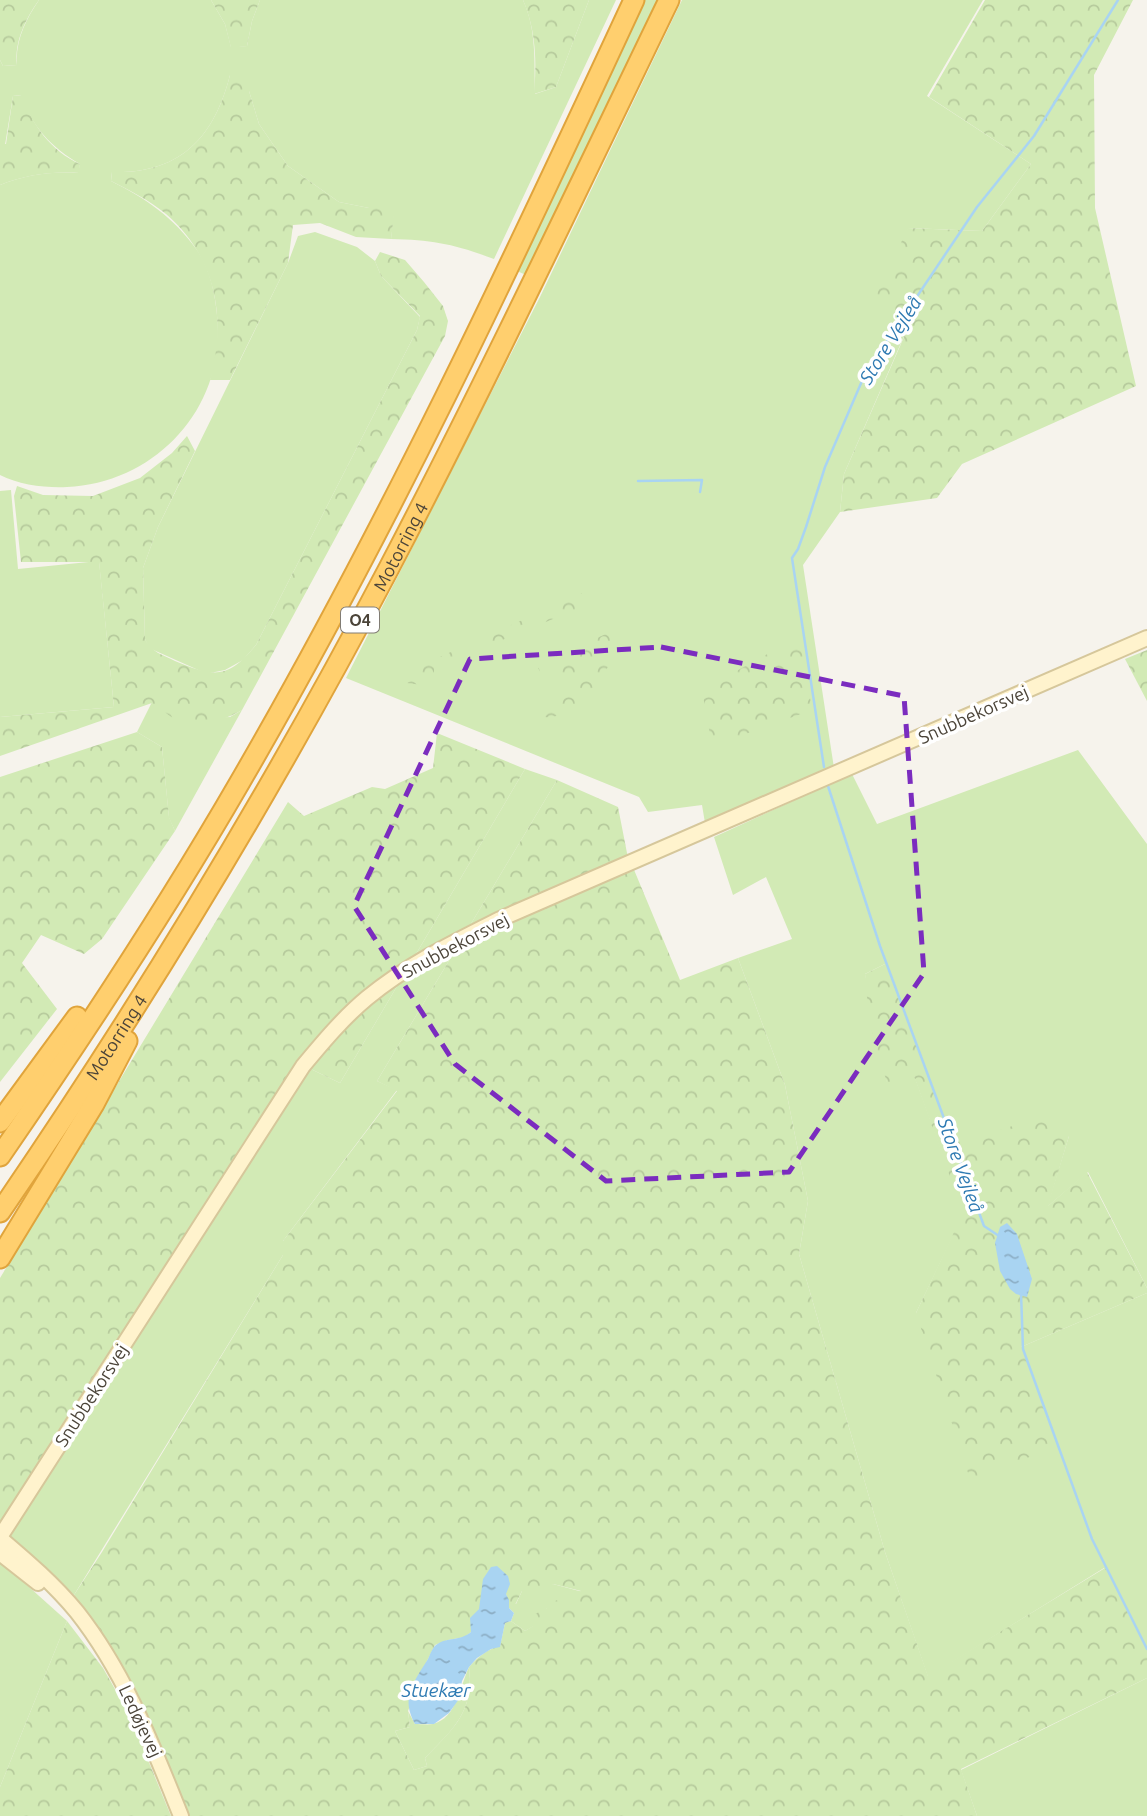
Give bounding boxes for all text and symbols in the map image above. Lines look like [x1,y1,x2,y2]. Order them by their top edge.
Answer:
water label: Store Vejleå [854,292,926,389]
street label: Motorring 4 [369,499,431,594]
road number: O4 [341,608,379,632]
street label: Snubbekorsvej [915,681,1031,747]
street label: Snubbekorsvej [398,908,512,982]
street label: Motorring 4 [81,991,150,1083]
water label: Store Vejleå [933,1114,988,1215]
street label: Snubbekorsvej [50,1340,132,1450]
water label: Stuekær [401,1679,471,1701]
street label: Ledøjevej [116,1682,166,1760]

